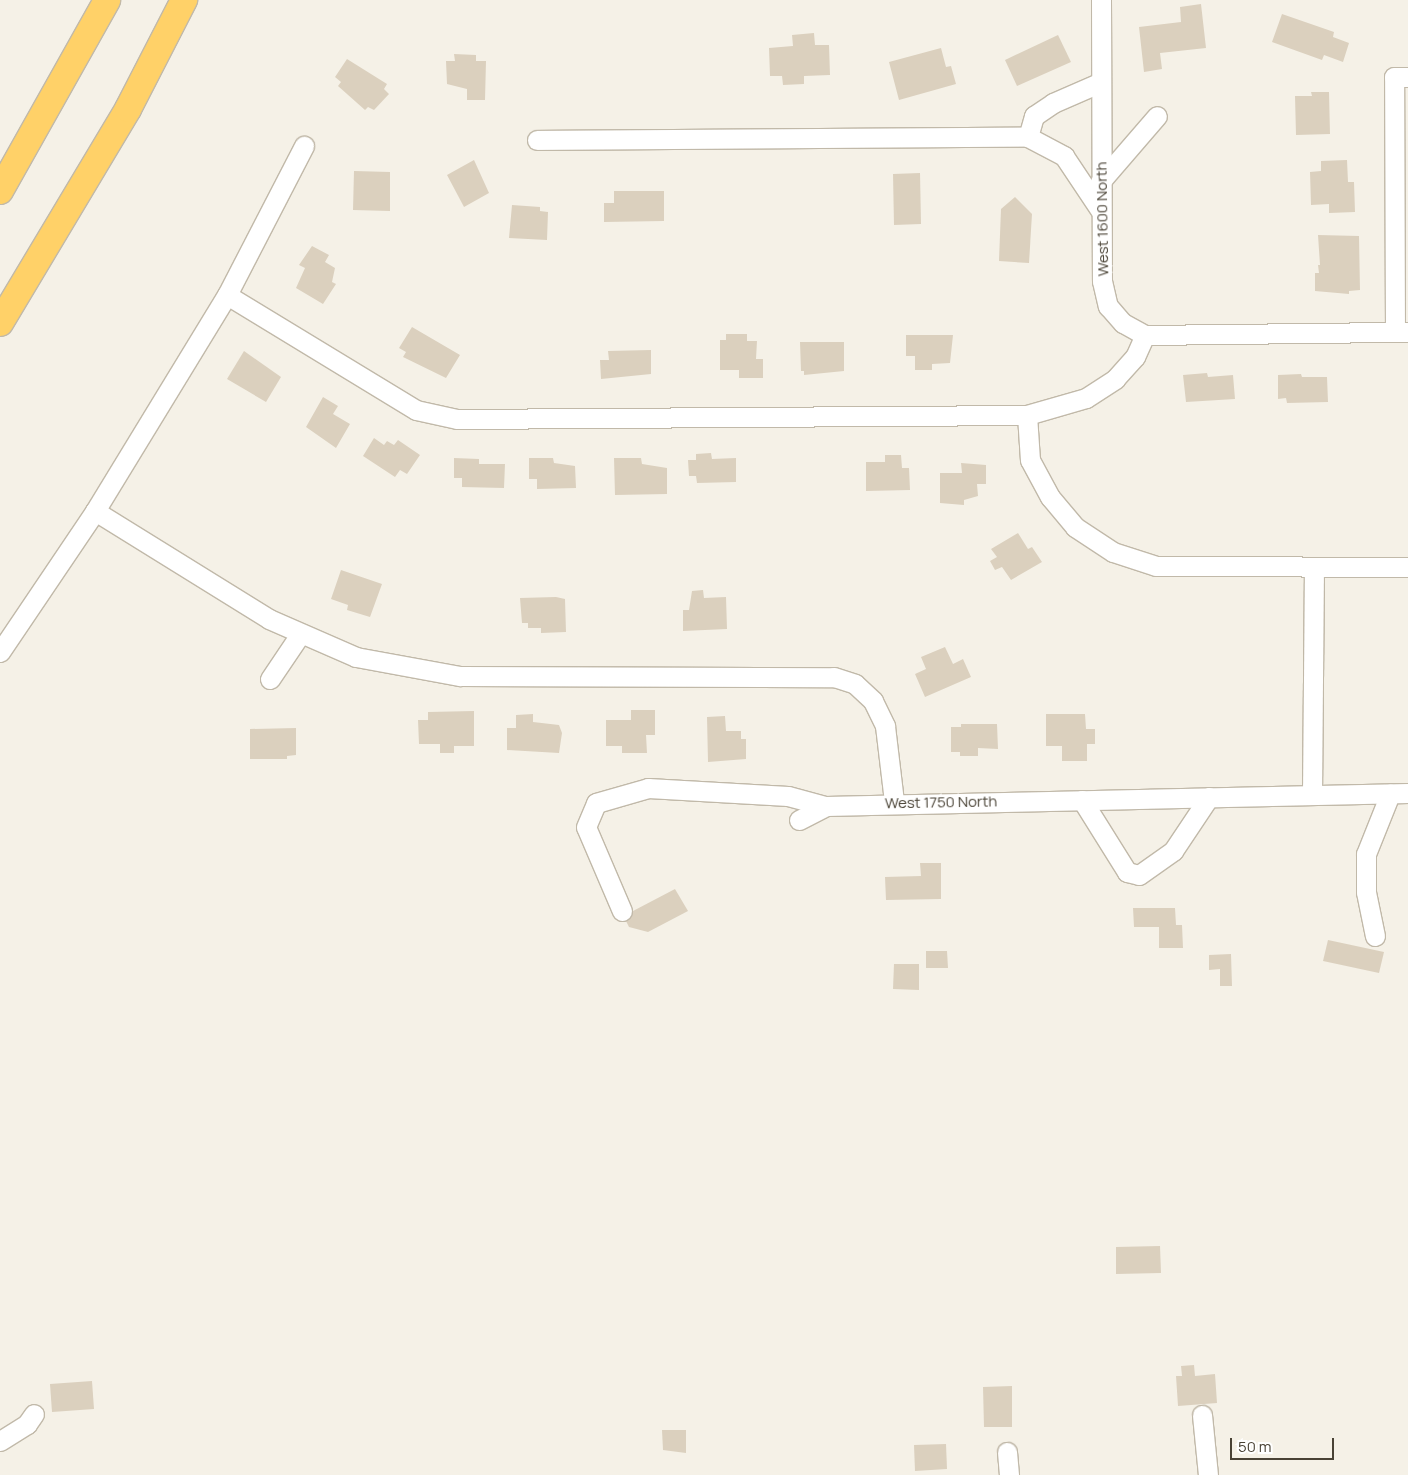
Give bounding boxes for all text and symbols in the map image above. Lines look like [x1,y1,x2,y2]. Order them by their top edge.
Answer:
street label: West 1600 North [1092,161,1112,277]
street label: West 1750 North [885,792,997,812]
scale bar [1233,1428,1337,1460]
text: 50 m [1238,1436,1272,1457]

